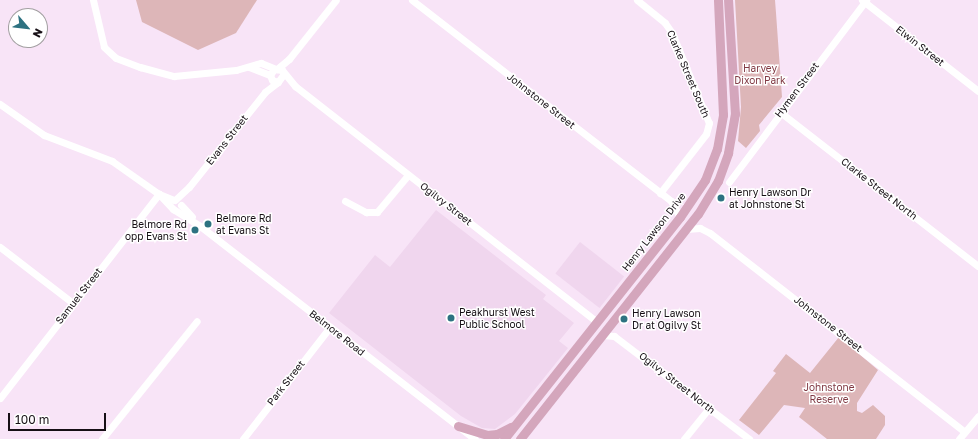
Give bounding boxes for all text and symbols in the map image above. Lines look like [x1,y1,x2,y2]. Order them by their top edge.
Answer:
north arrow [8,8,48,48]
street label: Elwin Street [893,23,947,69]
text: N [30,27,46,40]
street label: Clarke Street South [664,28,712,120]
street label: Hymen Street [772,60,822,120]
park label: Harvey Dixon Park [734,62,786,86]
street label: Johnstone Street [505,71,577,131]
street label: Evans Street [204,112,250,168]
street label: Clarke Street North [839,156,919,222]
street label: Ogilvy Street [418,180,474,228]
place label: Henry Lawson Dr at Johnstone St [729,186,811,210]
street label: Henry Lawson Drive [620,190,688,274]
marker: Henry Lawson Dr at Johnstone St [716,193,726,203]
place label: Belmore Rd at Evans St [216,212,271,236]
place label: Belmore Rd opp Evans St [125,218,187,242]
marker: Belmore Rd at Evans St [203,219,213,229]
marker: Belmore Rd opp Evans St [190,225,200,235]
street label: Samuel Street [53,265,105,327]
street label: Johnstone Street [792,294,864,354]
place label: Peakhurst West Public School [459,306,535,330]
place label: Henry Lawson Dr at Ogilvy St [632,307,701,330]
street label: Belmore Road [307,308,367,358]
marker: Peakhurst West Public School [446,313,456,323]
marker: Henry Lawson Dr at Ogilvy St [619,314,629,324]
street label: Ogilvy Street North [637,350,717,416]
street label: Park Street [265,358,307,408]
park label: Johnstone Reserve [803,381,855,404]
scale bar [10,405,108,431]
text: 100 m [15,412,49,427]

